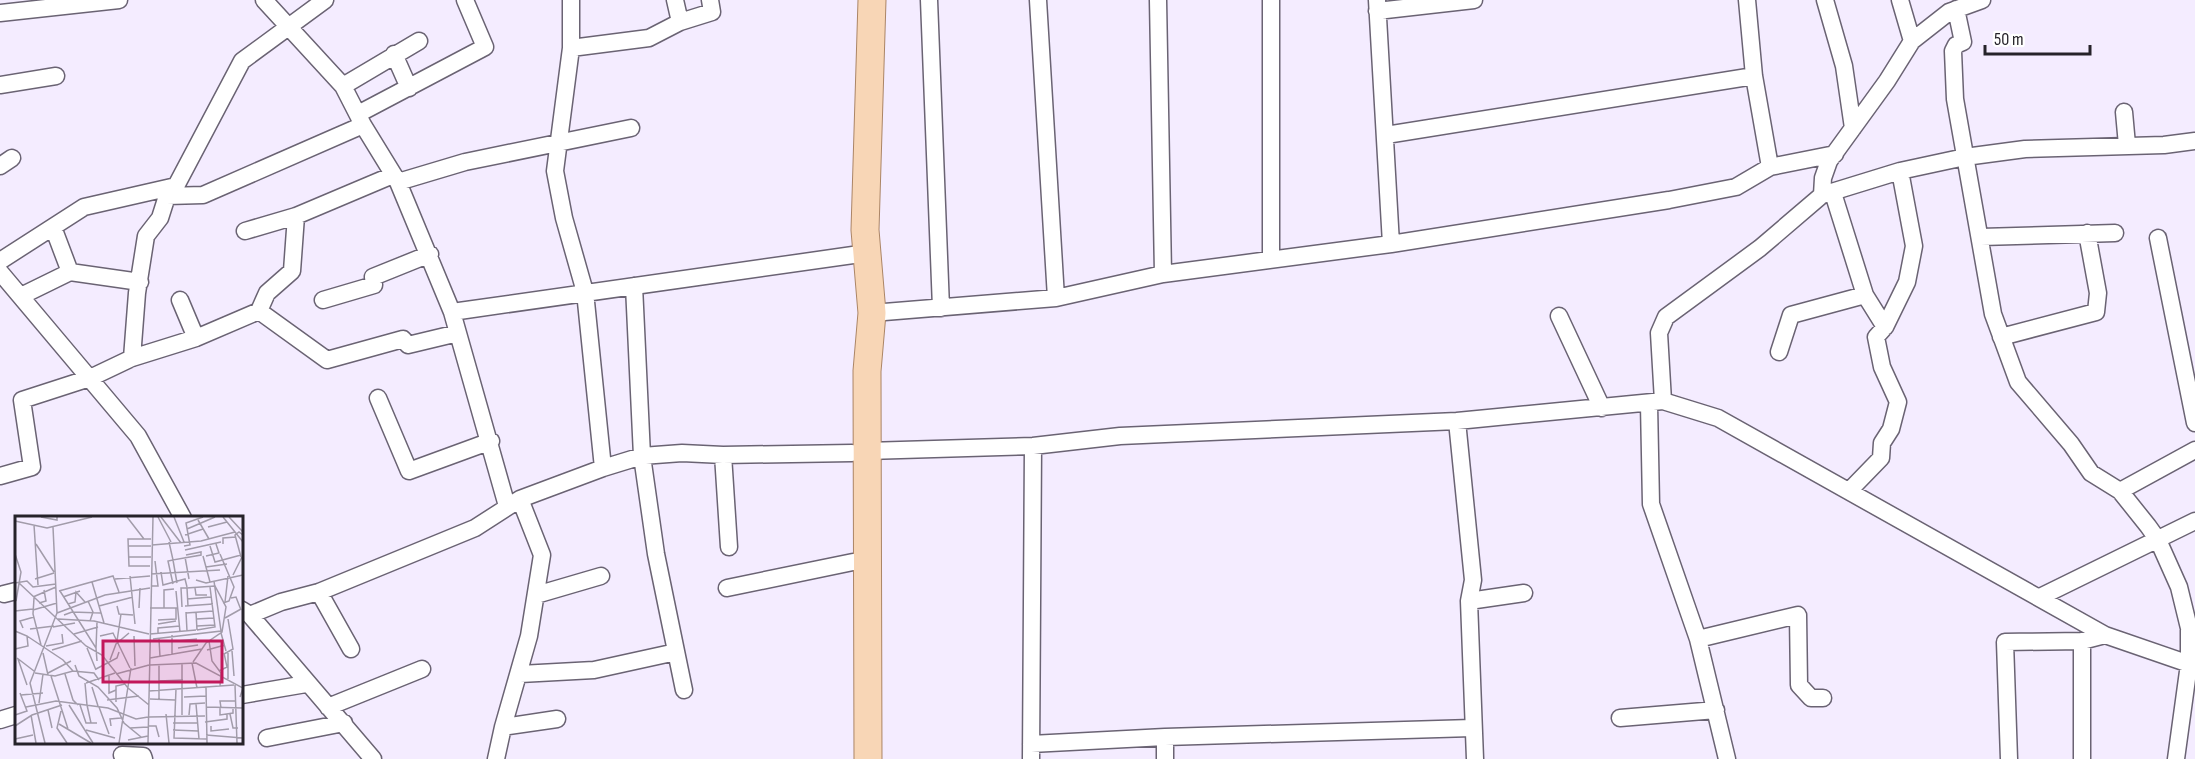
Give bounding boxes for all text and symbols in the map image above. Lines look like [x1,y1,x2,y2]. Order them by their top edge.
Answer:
scale bar [1985,18,2090,56]
text: 50 m [1994,29,2024,50]
inset map [15,516,243,744]

